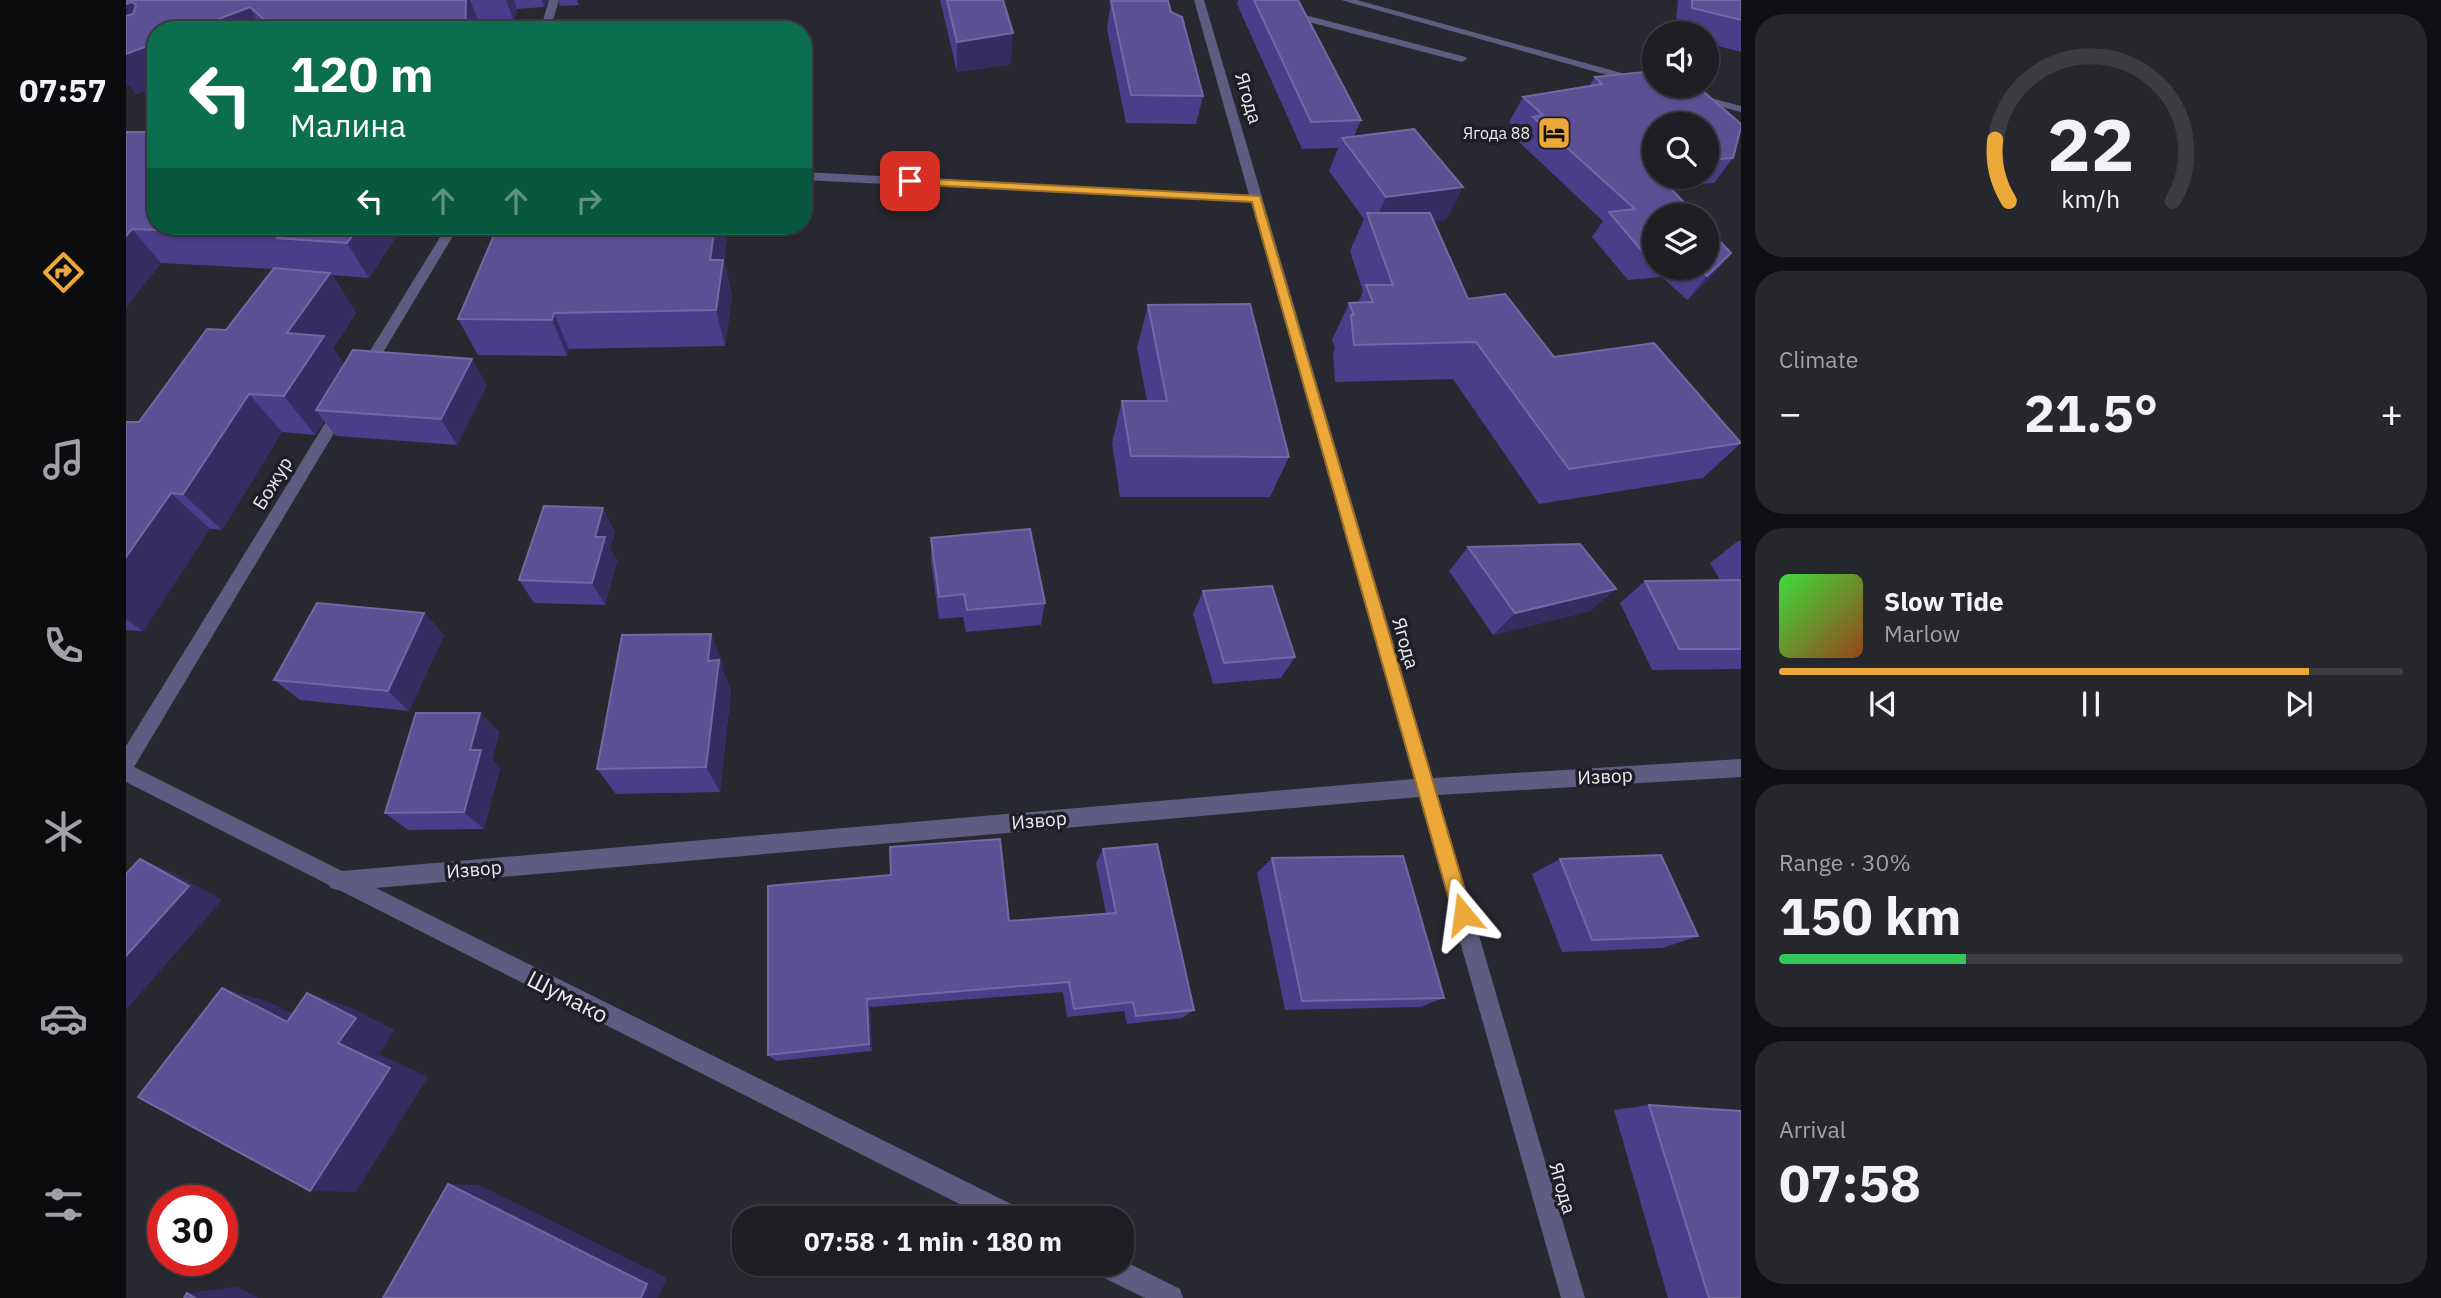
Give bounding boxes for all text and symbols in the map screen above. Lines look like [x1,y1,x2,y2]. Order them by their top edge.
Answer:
map controls [1642,21,1719,280]
button: sound [1642,21,1719,98]
text: 120 m [290,42,434,105]
icon: left [175,49,266,140]
text: 07:57 [19,69,107,111]
street label: Ягода [1230,70,1268,126]
text: 22 [2047,97,2135,192]
text: Малина [290,104,406,146]
button: search [1642,112,1719,189]
hotel icon: Ягода 88 [1535,114,1573,152]
place label: Ягода 88 [1463,123,1530,143]
pin [880,151,940,211]
icon: arrive [891,162,929,200]
icon: left [351,182,389,220]
icon: ahead [424,182,462,220]
icon: ahead [497,182,535,220]
icon: right [570,182,608,220]
text: km/h [2062,182,2120,215]
button: layers [1642,203,1719,280]
icon: directions [39,248,88,297]
text: Climate [1779,344,1858,374]
text: 21.5° [2024,379,2158,446]
text: − [1779,388,1802,437]
text: + [2380,388,2403,437]
icon: music [39,435,88,484]
street label: Божур [247,452,297,514]
text: Slow Tide [1884,584,2004,618]
street label: Ягода [1387,615,1425,671]
text: Marlow [1884,618,1960,648]
icon: phone [39,621,88,670]
icon: previous [1864,685,1902,723]
icon: pause [2072,685,2110,723]
icon: next [2280,685,2318,723]
street label: Извор [1577,763,1633,789]
street label: Извор [1010,806,1068,834]
icon: climate [39,807,88,856]
text: Range · 30% [1779,847,1911,877]
street label: Извор [445,855,503,883]
position arrow [1426,877,1500,951]
text: 150 km [1779,882,1961,949]
street label: Шумако [522,963,614,1029]
icon: car [39,994,88,1043]
text: Arrival [1779,1114,1846,1144]
text: 07:58 [1779,1149,1921,1216]
street label: Ягода [1544,1160,1582,1216]
icon: filters [39,1180,88,1229]
speed limit sign: 30 [147,1185,238,1276]
text: 07:58 · 1 min · 180 m [804,1224,1062,1258]

